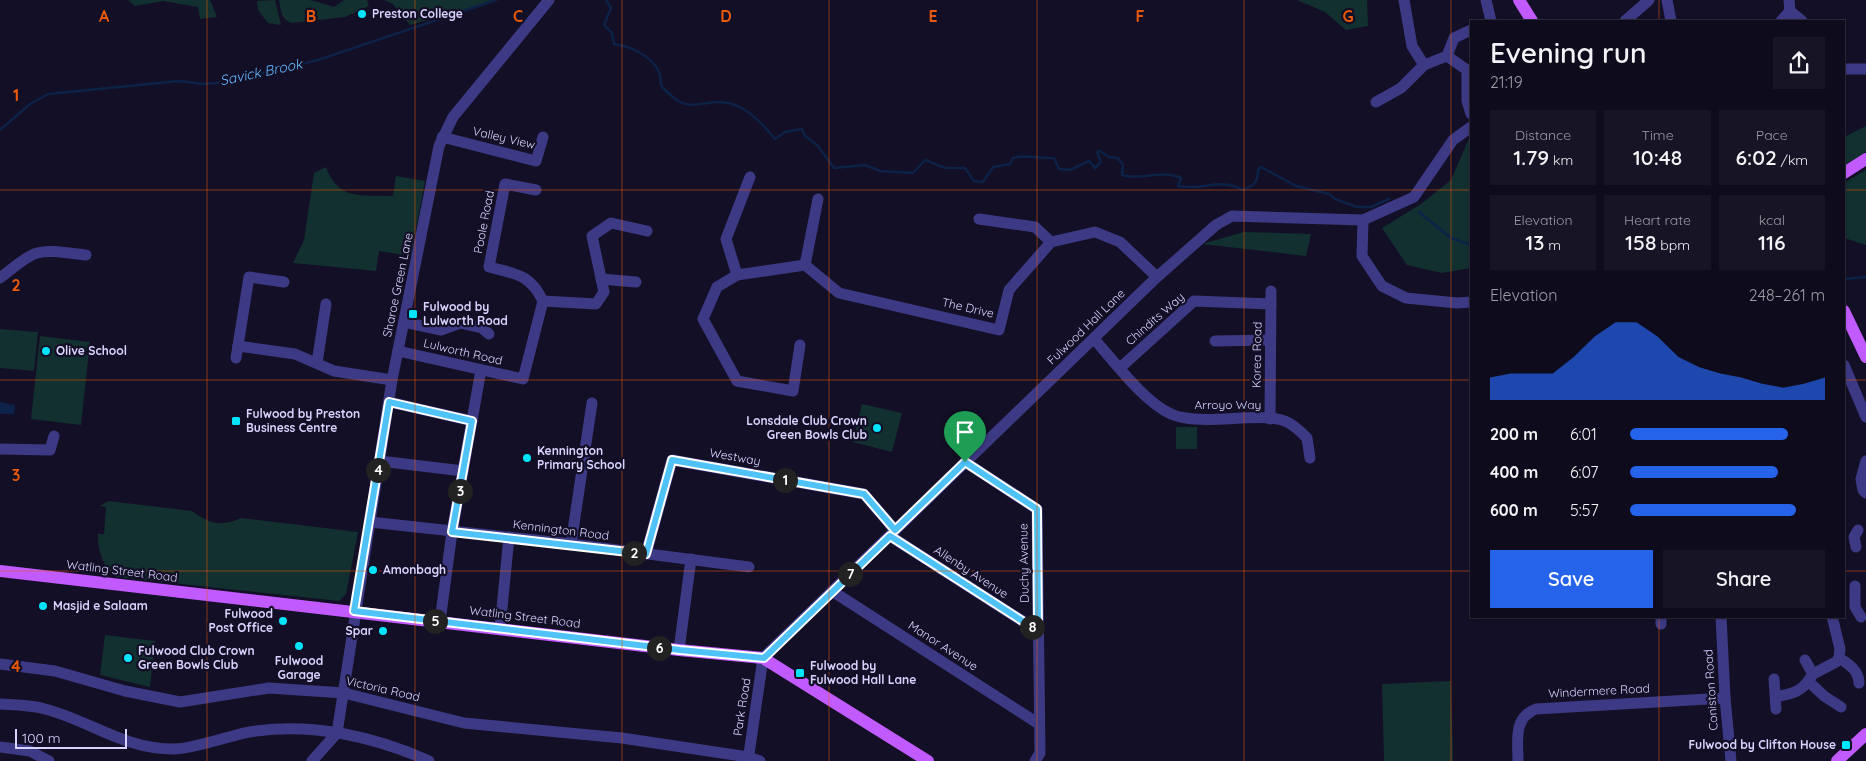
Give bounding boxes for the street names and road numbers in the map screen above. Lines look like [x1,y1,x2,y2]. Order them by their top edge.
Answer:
street label: Valley View [471,123,537,152]
street label: Poole Road [470,189,497,255]
street label: Sharoe Green Lane [379,231,416,338]
street label: Fulwood Hall Lane [1044,286,1128,368]
street label: Chindits Way [1122,289,1187,348]
street label: The Drive [941,294,996,321]
street label: Korea Road [1248,322,1265,388]
street label: Lulworth Road [422,335,504,368]
street label: Arroyo Way [1195,397,1261,412]
street label: Westway [708,445,762,468]
street label: Kennington Road [512,516,610,543]
street label: Duchy Avenue [1015,523,1032,603]
street label: Allenby Avenue [931,542,1011,601]
street label: Watling Street Road [66,556,178,585]
street label: Watling Street Road [469,602,581,631]
street label: Manor Avenue [906,617,981,674]
street label: Coniston Road [1700,649,1721,731]
street label: Victoria Road [345,673,422,704]
street label: Park Road [730,677,753,737]
street label: Windermere Road [1548,680,1650,701]

